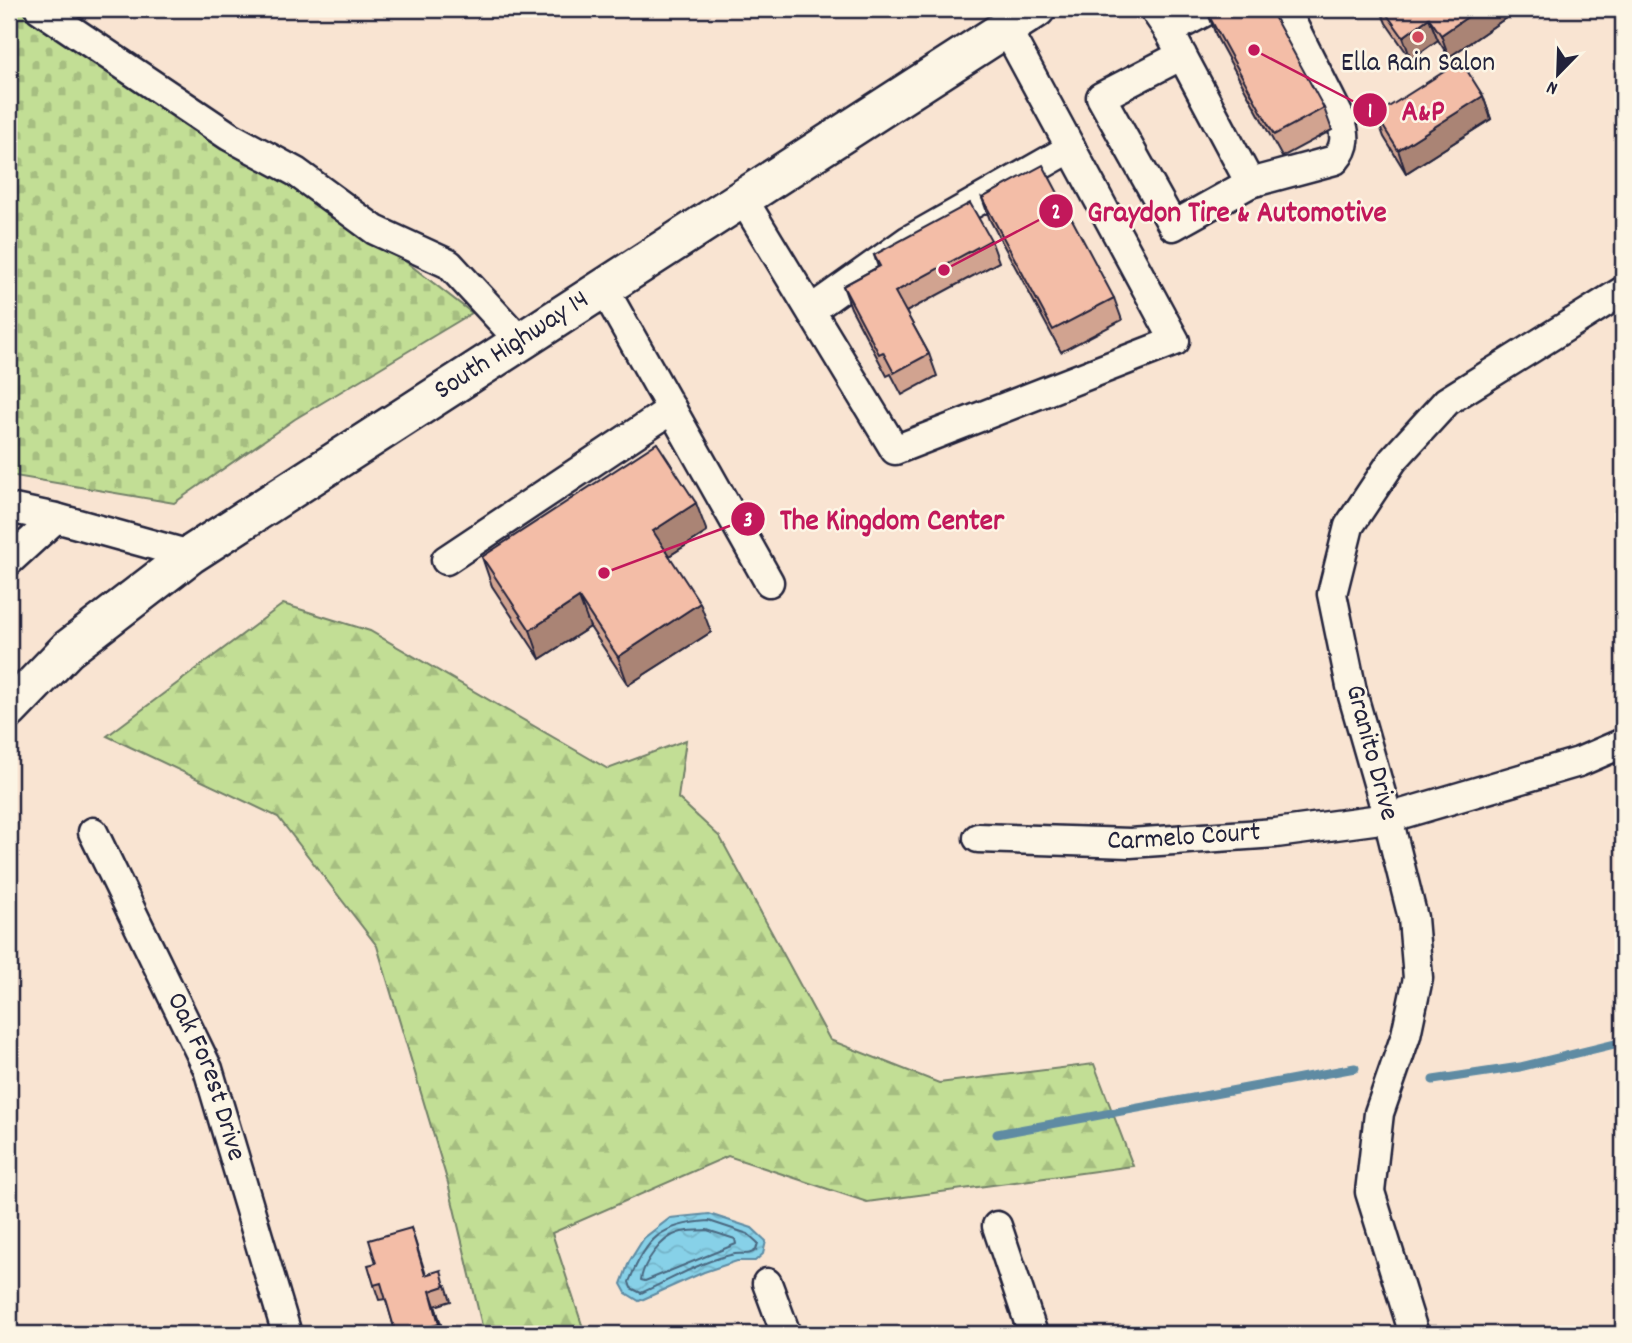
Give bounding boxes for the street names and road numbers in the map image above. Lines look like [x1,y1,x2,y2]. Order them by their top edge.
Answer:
street label: South Highway 14 [427,282,598,412]
street label: Granito Drive [1333,681,1407,825]
street label: Carmelo Court [1106,814,1262,863]
street label: Oak Forest Drive [154,986,254,1166]

